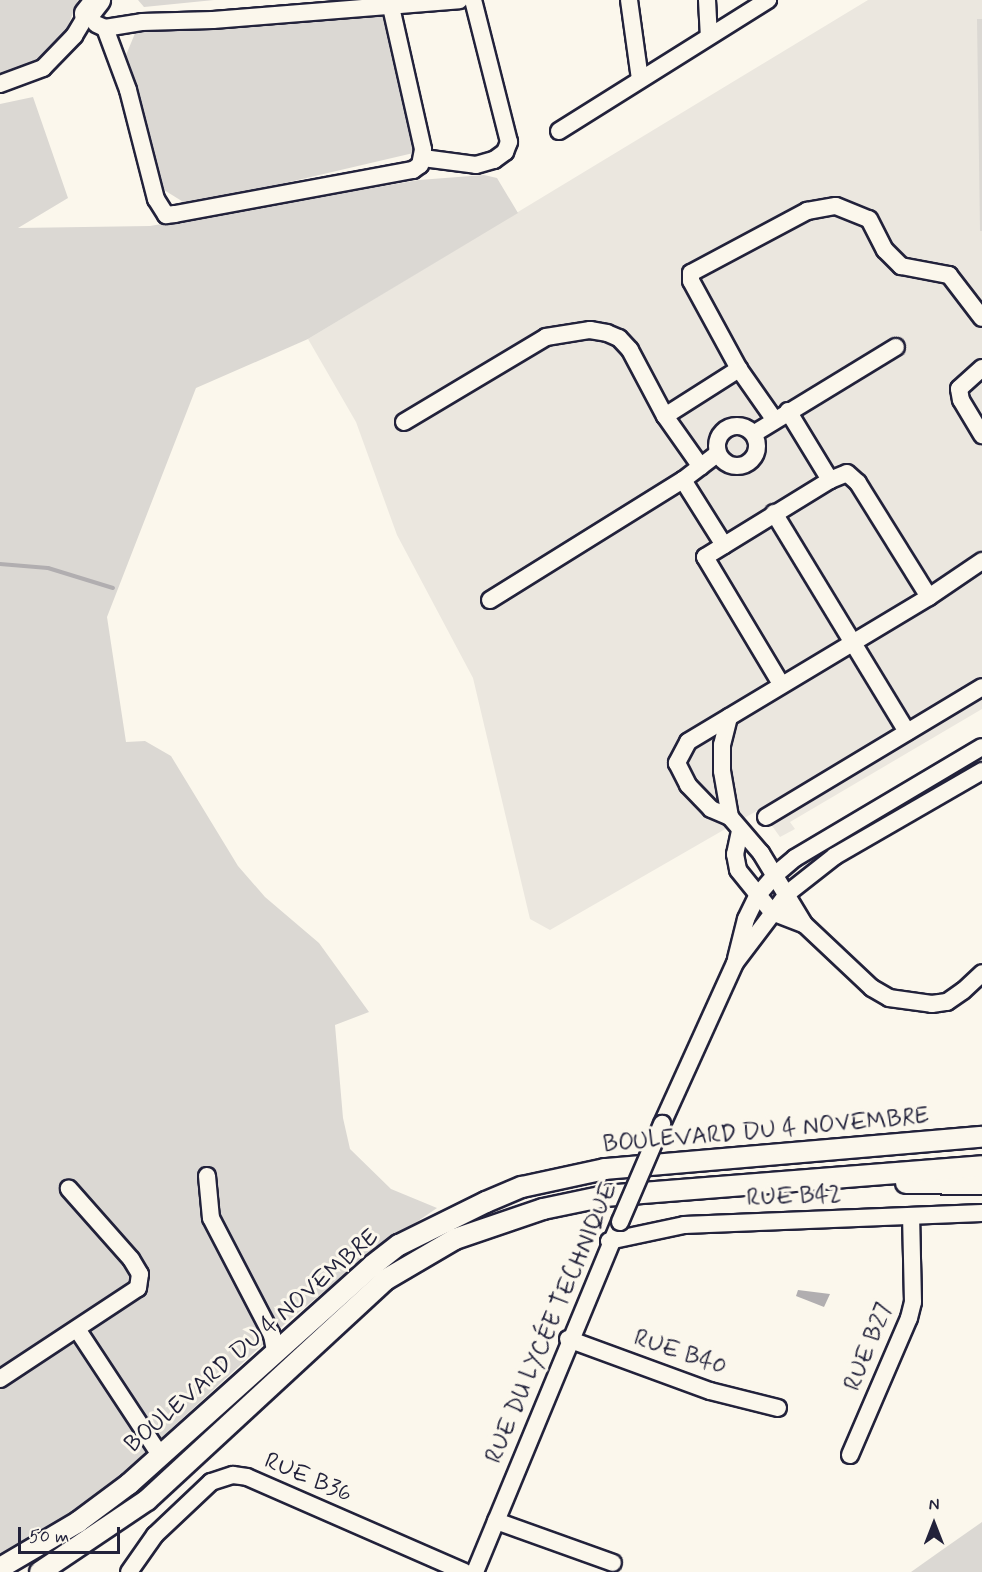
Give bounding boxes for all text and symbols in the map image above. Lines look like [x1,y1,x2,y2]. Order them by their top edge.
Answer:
street label: BOULEVARD DU 4 NOVEMBRE [602,1102,930,1160]
street label: RUE DU LYCÉE TECHNIQUE [480,1179,624,1467]
street label: RUE B42 [746,1181,842,1213]
street label: BOULEVARD DU 4 NOVEMBRE [119,1223,385,1459]
street label: RUE B27 [838,1299,900,1395]
street label: RUE B40 [630,1324,730,1382]
street label: RUE B36 [260,1447,356,1509]
north arrow [904,1494,964,1554]
text: N [929,1495,939,1516]
scale bar [21,1515,123,1553]
text: 50 m [29,1525,69,1549]

